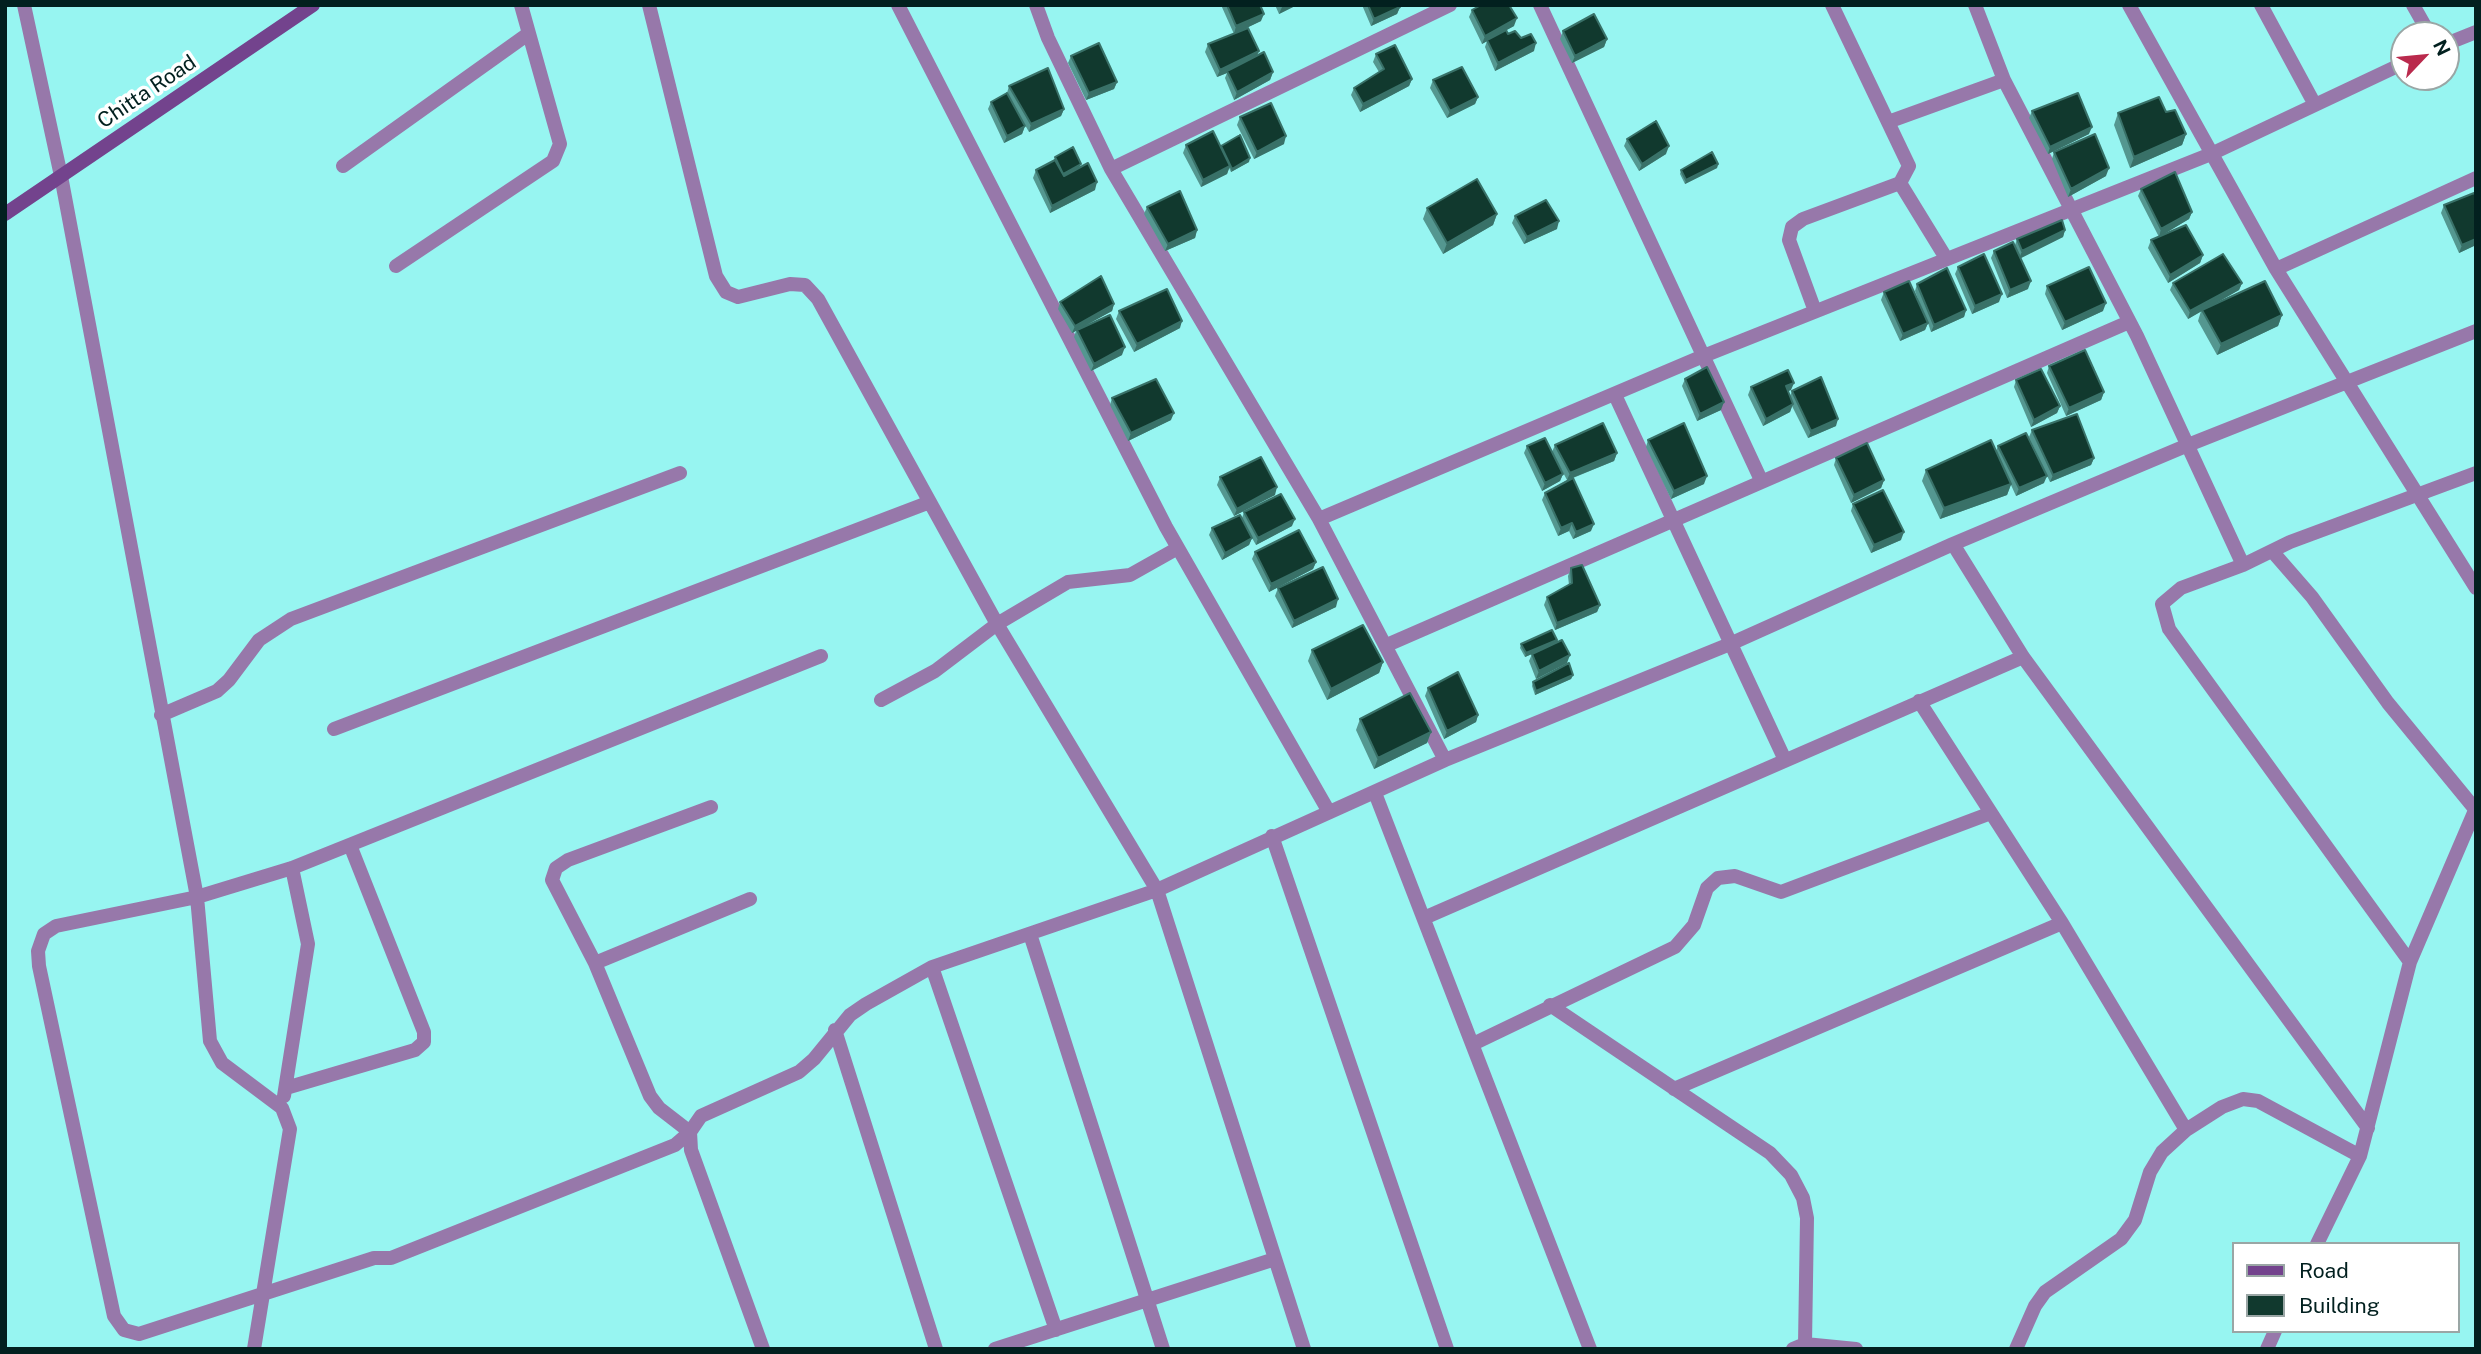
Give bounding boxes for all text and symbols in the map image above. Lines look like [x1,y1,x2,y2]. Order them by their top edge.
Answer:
north arrow [2390,21,2460,91]
text: N [2429,36,2455,59]
street label: Chitta Road [93,50,201,134]
legend [2232,1242,2460,1333]
text: Road [2299,1258,2349,1283]
text: Building [2299,1293,2380,1318]

